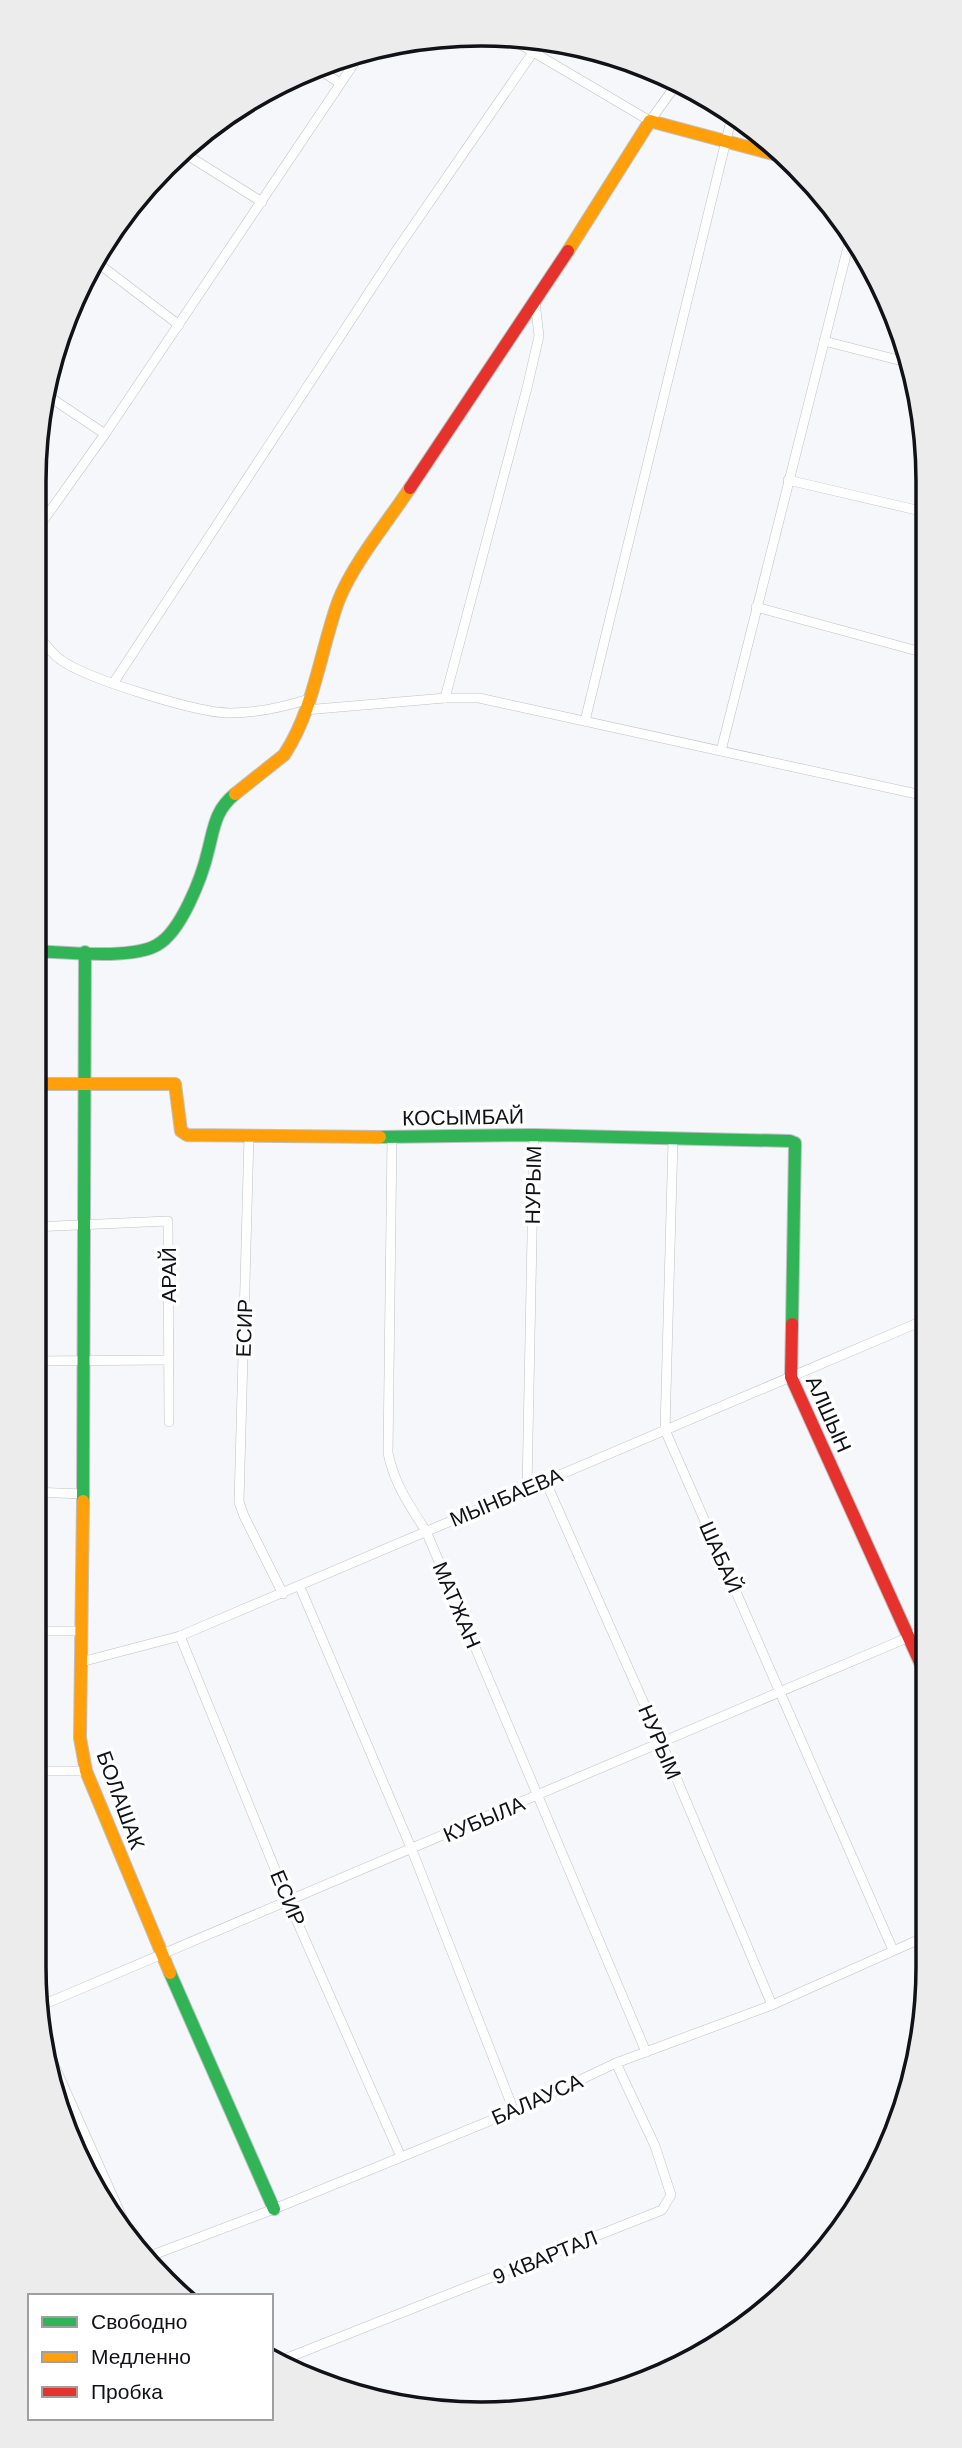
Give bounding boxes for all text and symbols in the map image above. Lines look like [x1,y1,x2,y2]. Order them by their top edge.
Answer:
street label: КОСЫМБАЙ [402,1104,524,1130]
street label: НУРЫМ [521,1146,545,1224]
street label: АРАЙ [157,1247,180,1303]
street label: ЕСИР [231,1298,257,1358]
street label: АЛШЫН [802,1372,856,1456]
street label: МЫНБАЕВА [446,1463,566,1531]
street label: ШАБАЙ [695,1518,747,1596]
street label: МАТЖАН [429,1558,485,1652]
street label: НУРЫМ [634,1701,686,1783]
street label: БОЛАШАК [93,1748,150,1853]
street label: КУБЫЛА [440,1792,528,1846]
street label: ЕСИР [266,1867,310,1929]
street label: БАЛАУСА [488,2069,586,2129]
street label: 9 КВАРТАЛ [489,2226,601,2288]
legend [28,2294,273,2420]
text: Свободно [91,2310,188,2333]
text: Медленно [91,2345,191,2368]
text: Пробка [91,2380,163,2403]

